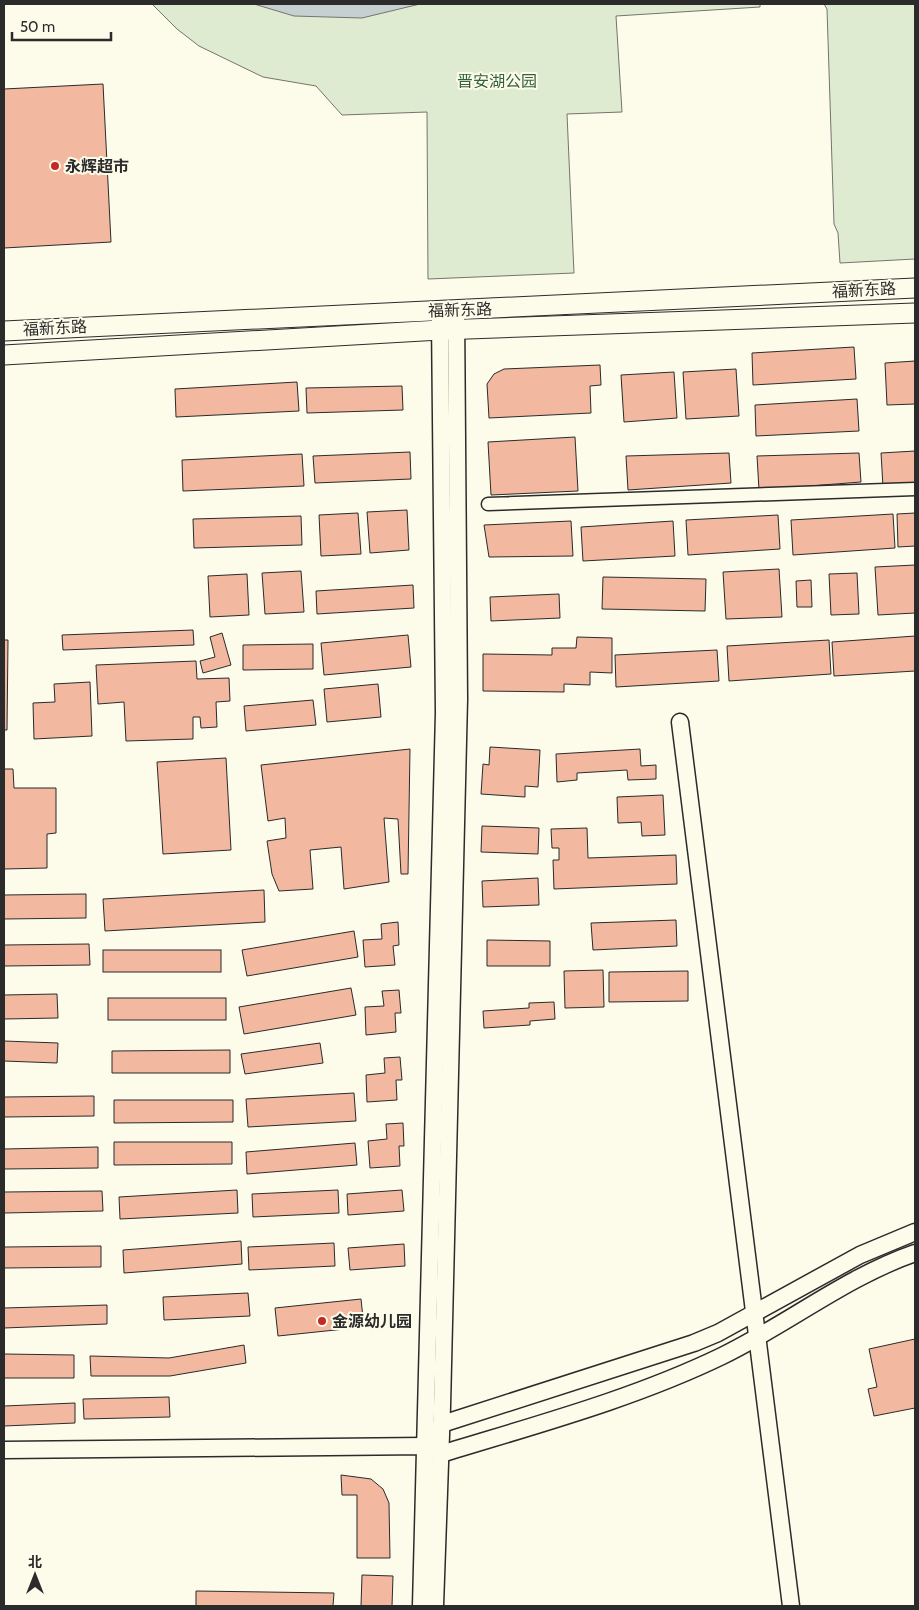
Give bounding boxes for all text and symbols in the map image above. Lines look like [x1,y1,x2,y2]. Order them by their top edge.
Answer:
scale bar [12,10,111,42]
text: 50 m [20,18,55,36]
park label: 晋安湖公园 [457,72,537,91]
place label: 永辉超市 [65,157,129,176]
marker: 永辉超市 [49,160,61,172]
street label: 福新东路 [832,279,896,301]
street label: 福新东路 [428,299,492,321]
street label: 福新东路 [23,317,87,339]
place label: 金源幼儿园 [332,1312,412,1331]
marker: 金源幼儿园 [316,1315,328,1327]
north arrow [10,1550,60,1600]
text: 北 [28,1553,42,1571]

